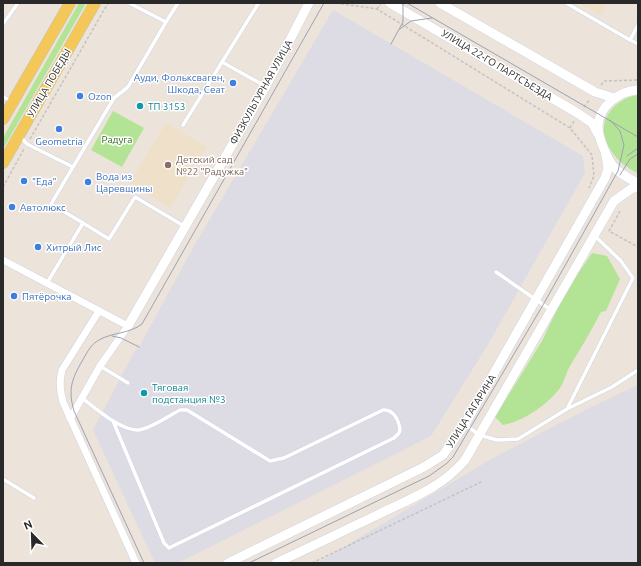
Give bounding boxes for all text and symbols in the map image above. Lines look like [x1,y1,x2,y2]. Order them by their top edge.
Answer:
street label: УЛИЦА 22-ГО ПАРТСЪЕЗДА [440,27,555,103]
street label: ФИЗКУЛЬТУРНАЯ УЛИЦА [228,37,295,146]
street label: УЛИЦА ПОБЕДЫ [25,47,73,119]
place label: Ауди, Фольксваген, Шкода, Сеат [134,72,226,95]
marker: Ауди, Фольксваген, Шкода, Сеат [228,78,238,88]
marker: Ozon [75,91,85,101]
place label: Ozon [88,91,112,102]
marker: ТП 3153 [135,101,145,111]
place label: ТП 3153 [148,101,185,112]
marker: Geometria [54,124,64,134]
park label: Радyга [102,134,132,145]
place label: Geometria [35,136,83,147]
place label: Детский сад №22 "Радужка" [176,154,248,177]
marker: Детский сад №22 "Радужка" [163,160,173,170]
place label: Вода из Царевщины [96,171,152,194]
marker: "Еда" [19,176,29,186]
place label: "Еда" [32,176,56,187]
marker: Вода из Царевщины [83,177,93,187]
marker: Автолюкс [7,202,17,212]
place label: Автолюкс [20,202,66,213]
marker: Хитрый Лис [33,242,43,252]
place label: Хитрый Лис [46,242,102,253]
marker: Пятёрочка [9,291,19,301]
place label: Пятёрочка [22,291,71,302]
street label: УЛИЦА ГАГАРИНА [444,372,498,449]
place label: Тяговая подстанция №3 [152,382,226,405]
marker: Тяговая подстанция №3 [139,388,149,398]
north arrow [12,514,52,554]
text: N [22,518,34,532]

